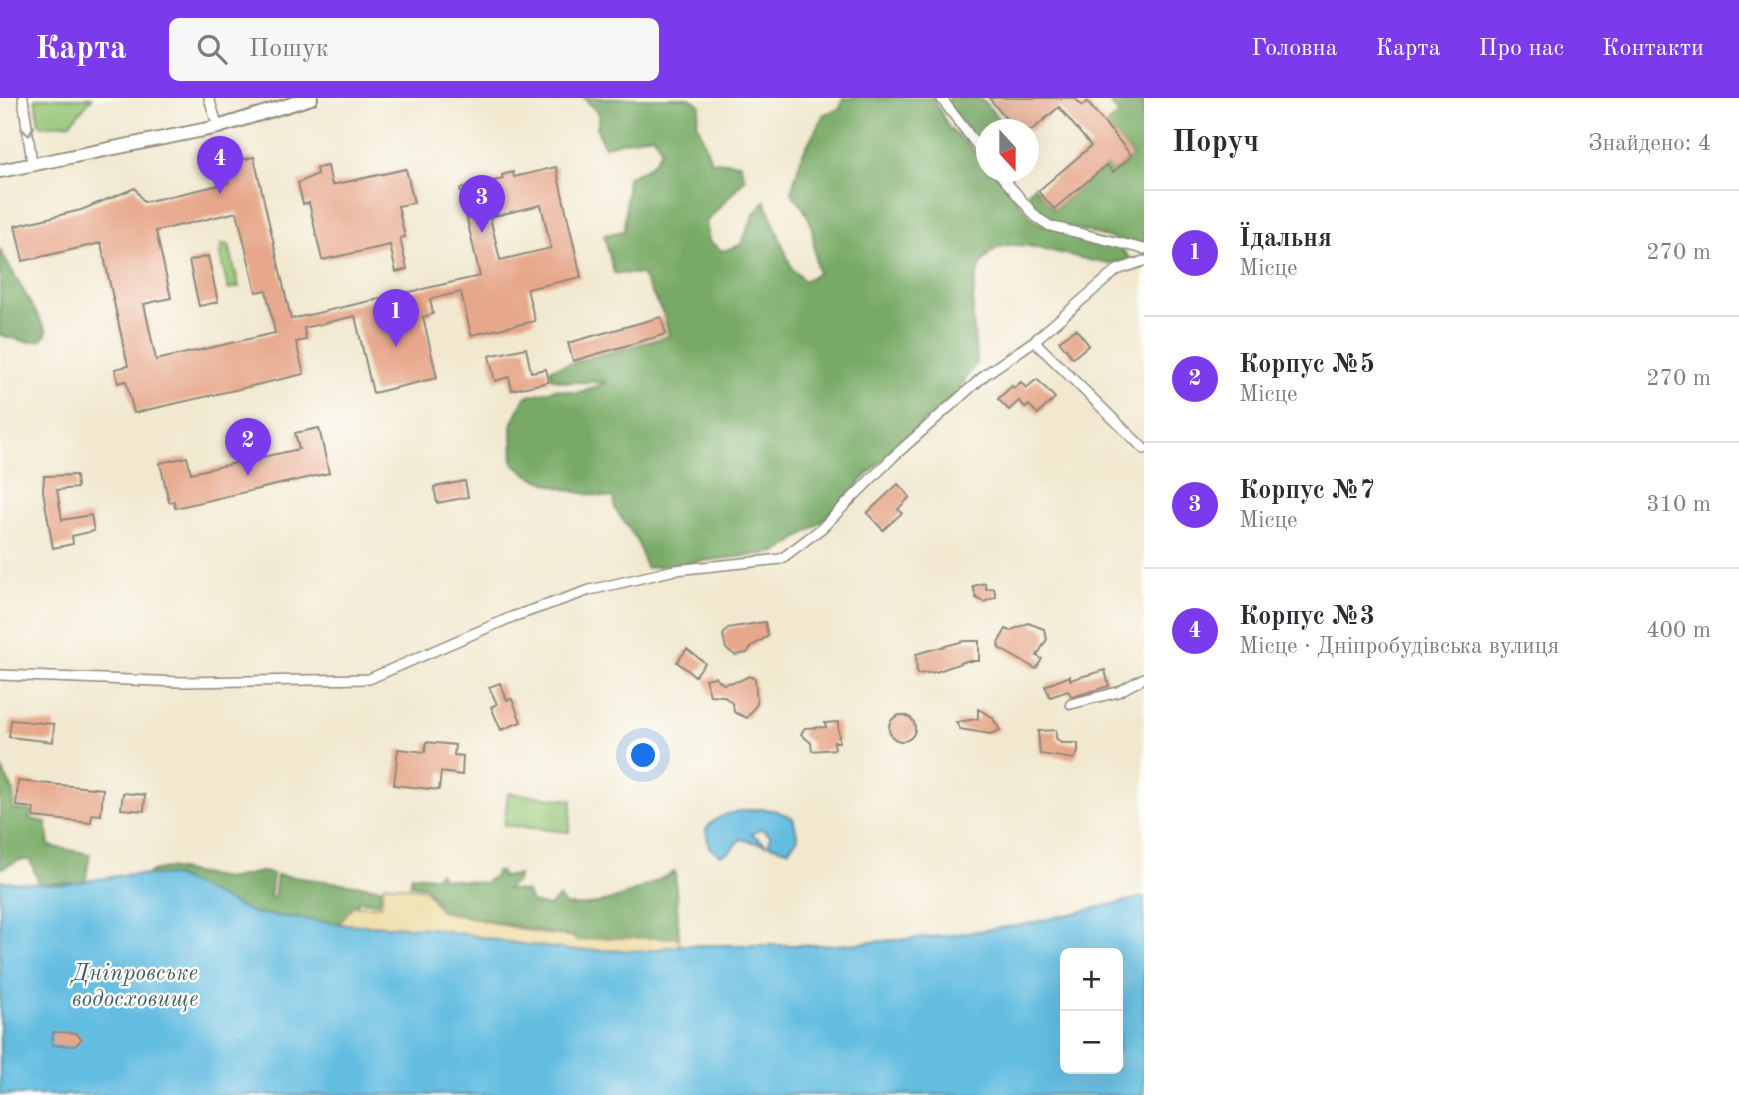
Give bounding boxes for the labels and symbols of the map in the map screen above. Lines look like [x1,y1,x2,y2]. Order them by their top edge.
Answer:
north arrow [976,119,1039,182]
one-way arrow [20,125,35,137]
pin: 4 [197,136,243,194]
pin: 3 [459,175,505,233]
pin: 1 [373,289,419,347]
pin: 2 [225,418,271,476]
your location [626,738,660,772]
water label: Дніпровське водосховище [69,962,198,1012]

